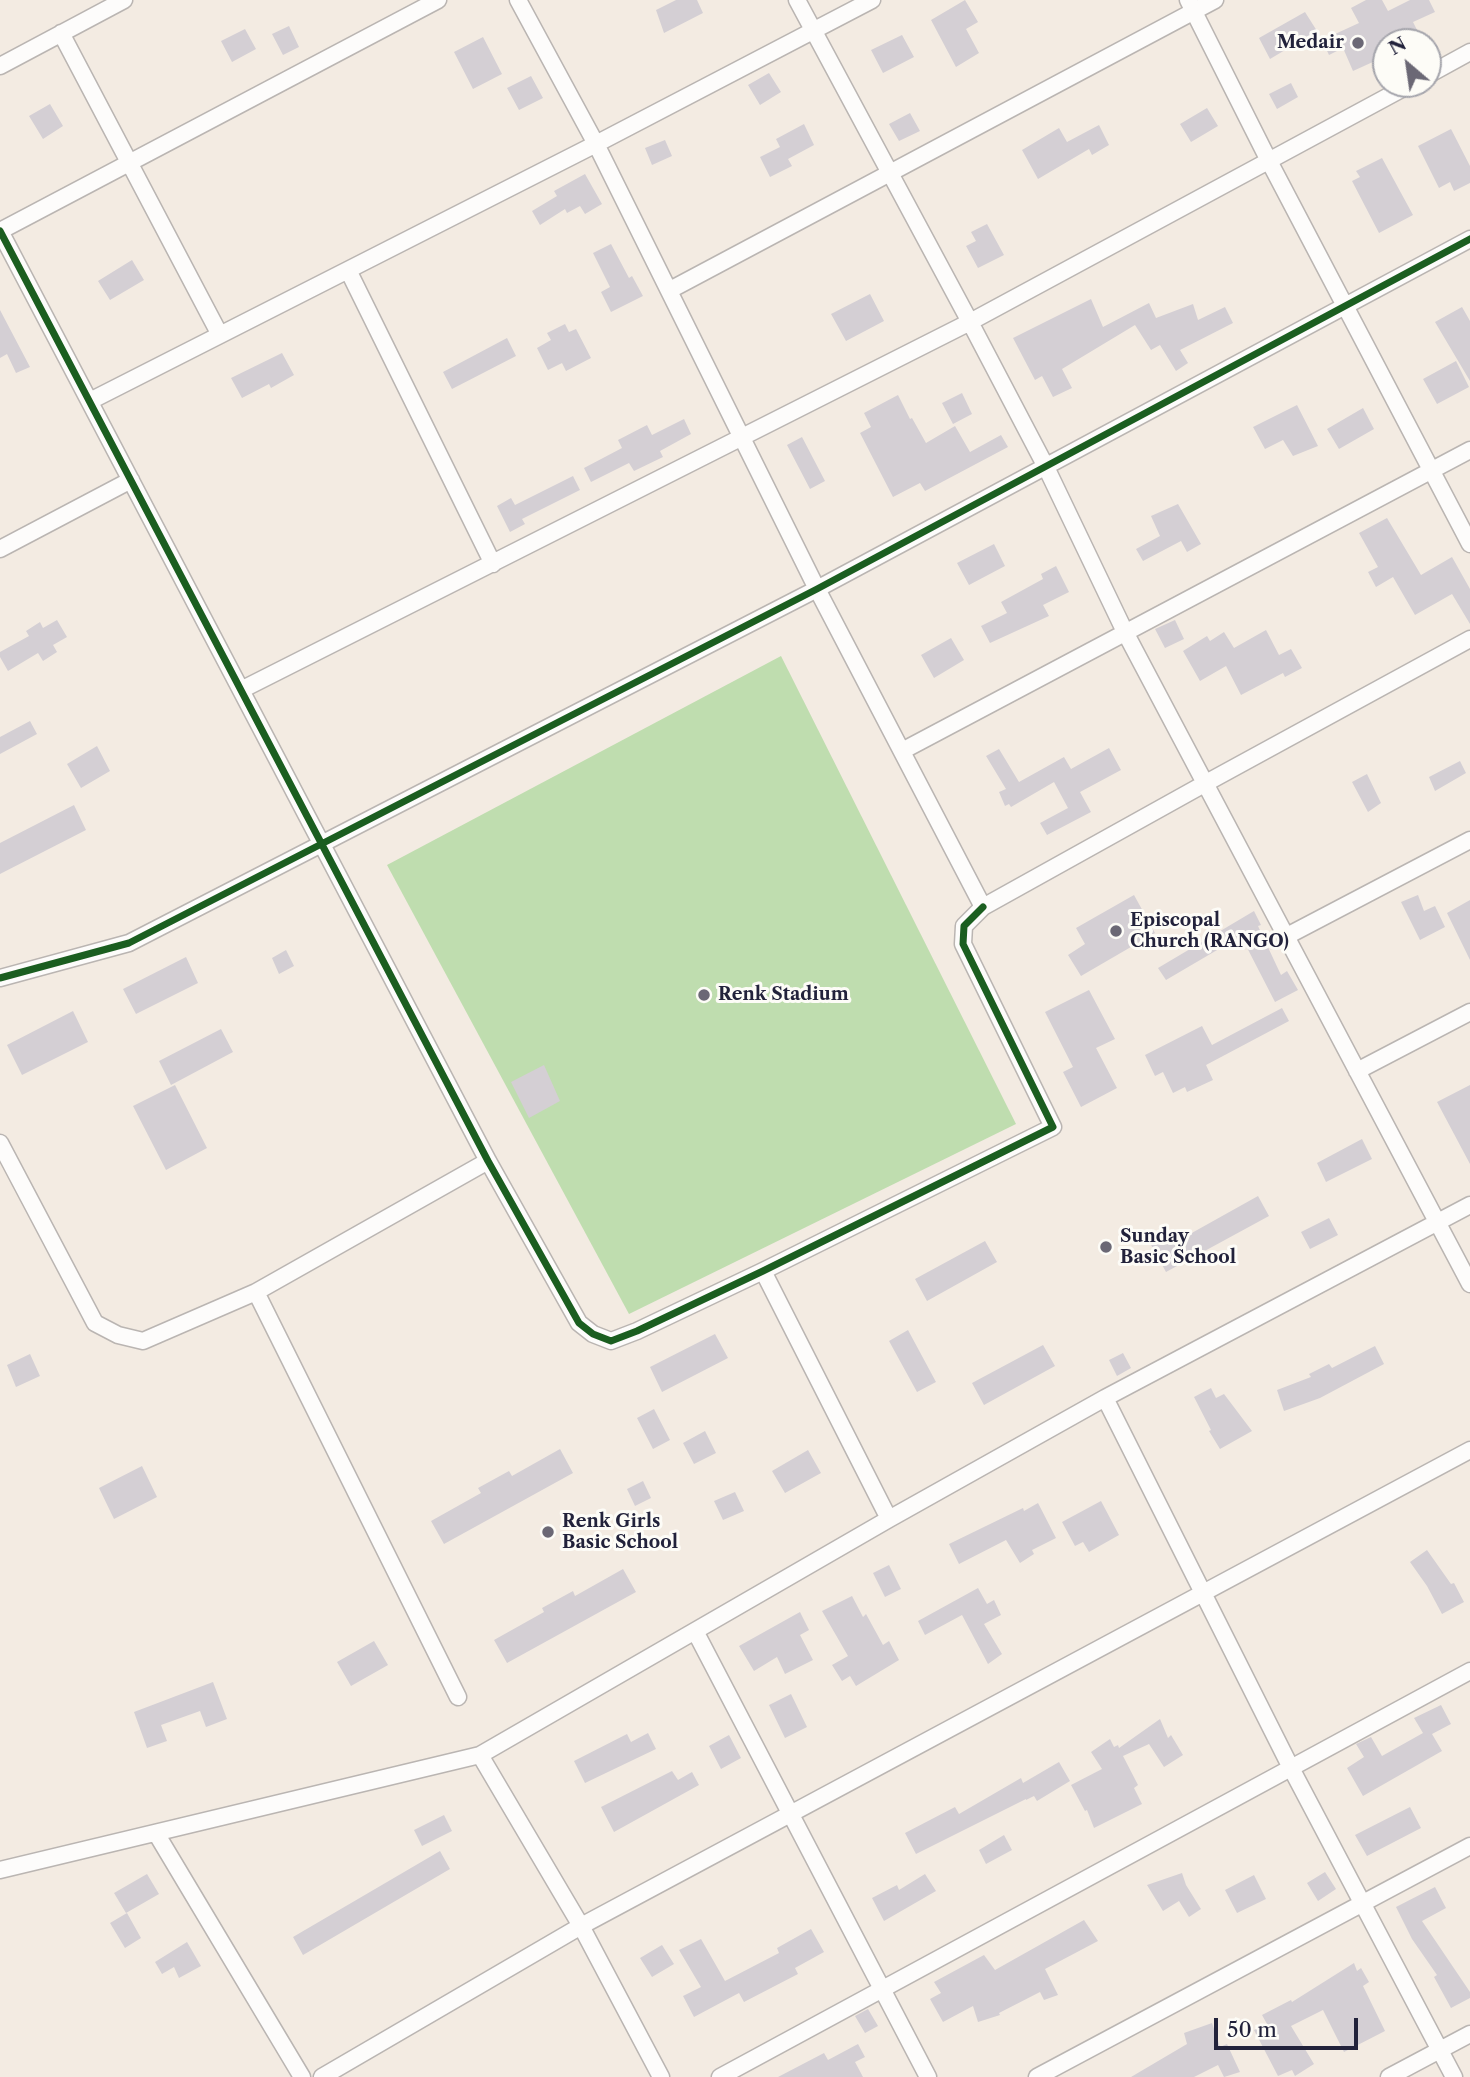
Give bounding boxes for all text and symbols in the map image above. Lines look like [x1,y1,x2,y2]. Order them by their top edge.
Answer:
north arrow [1372,28,1442,98]
place label: Medair [1277,32,1344,54]
text: N [1385,32,1410,60]
marker: Medair [1350,35,1366,51]
place label: Episcopal Church (RANGO) [1130,910,1289,953]
marker: Episcopal Church (RANGO) [1108,923,1124,939]
place label: Renk Stadium [718,984,849,1006]
marker: Renk Stadium [696,987,712,1003]
place label: Sunday Basic School [1120,1226,1236,1268]
marker: Sunday Basic School [1098,1239,1114,1255]
place label: Renk Girls Basic School [562,1511,678,1554]
marker: Renk Girls Basic School [540,1524,556,1540]
scale bar [1218,2004,1362,2048]
text: 50 m [1227,2017,1277,2042]

